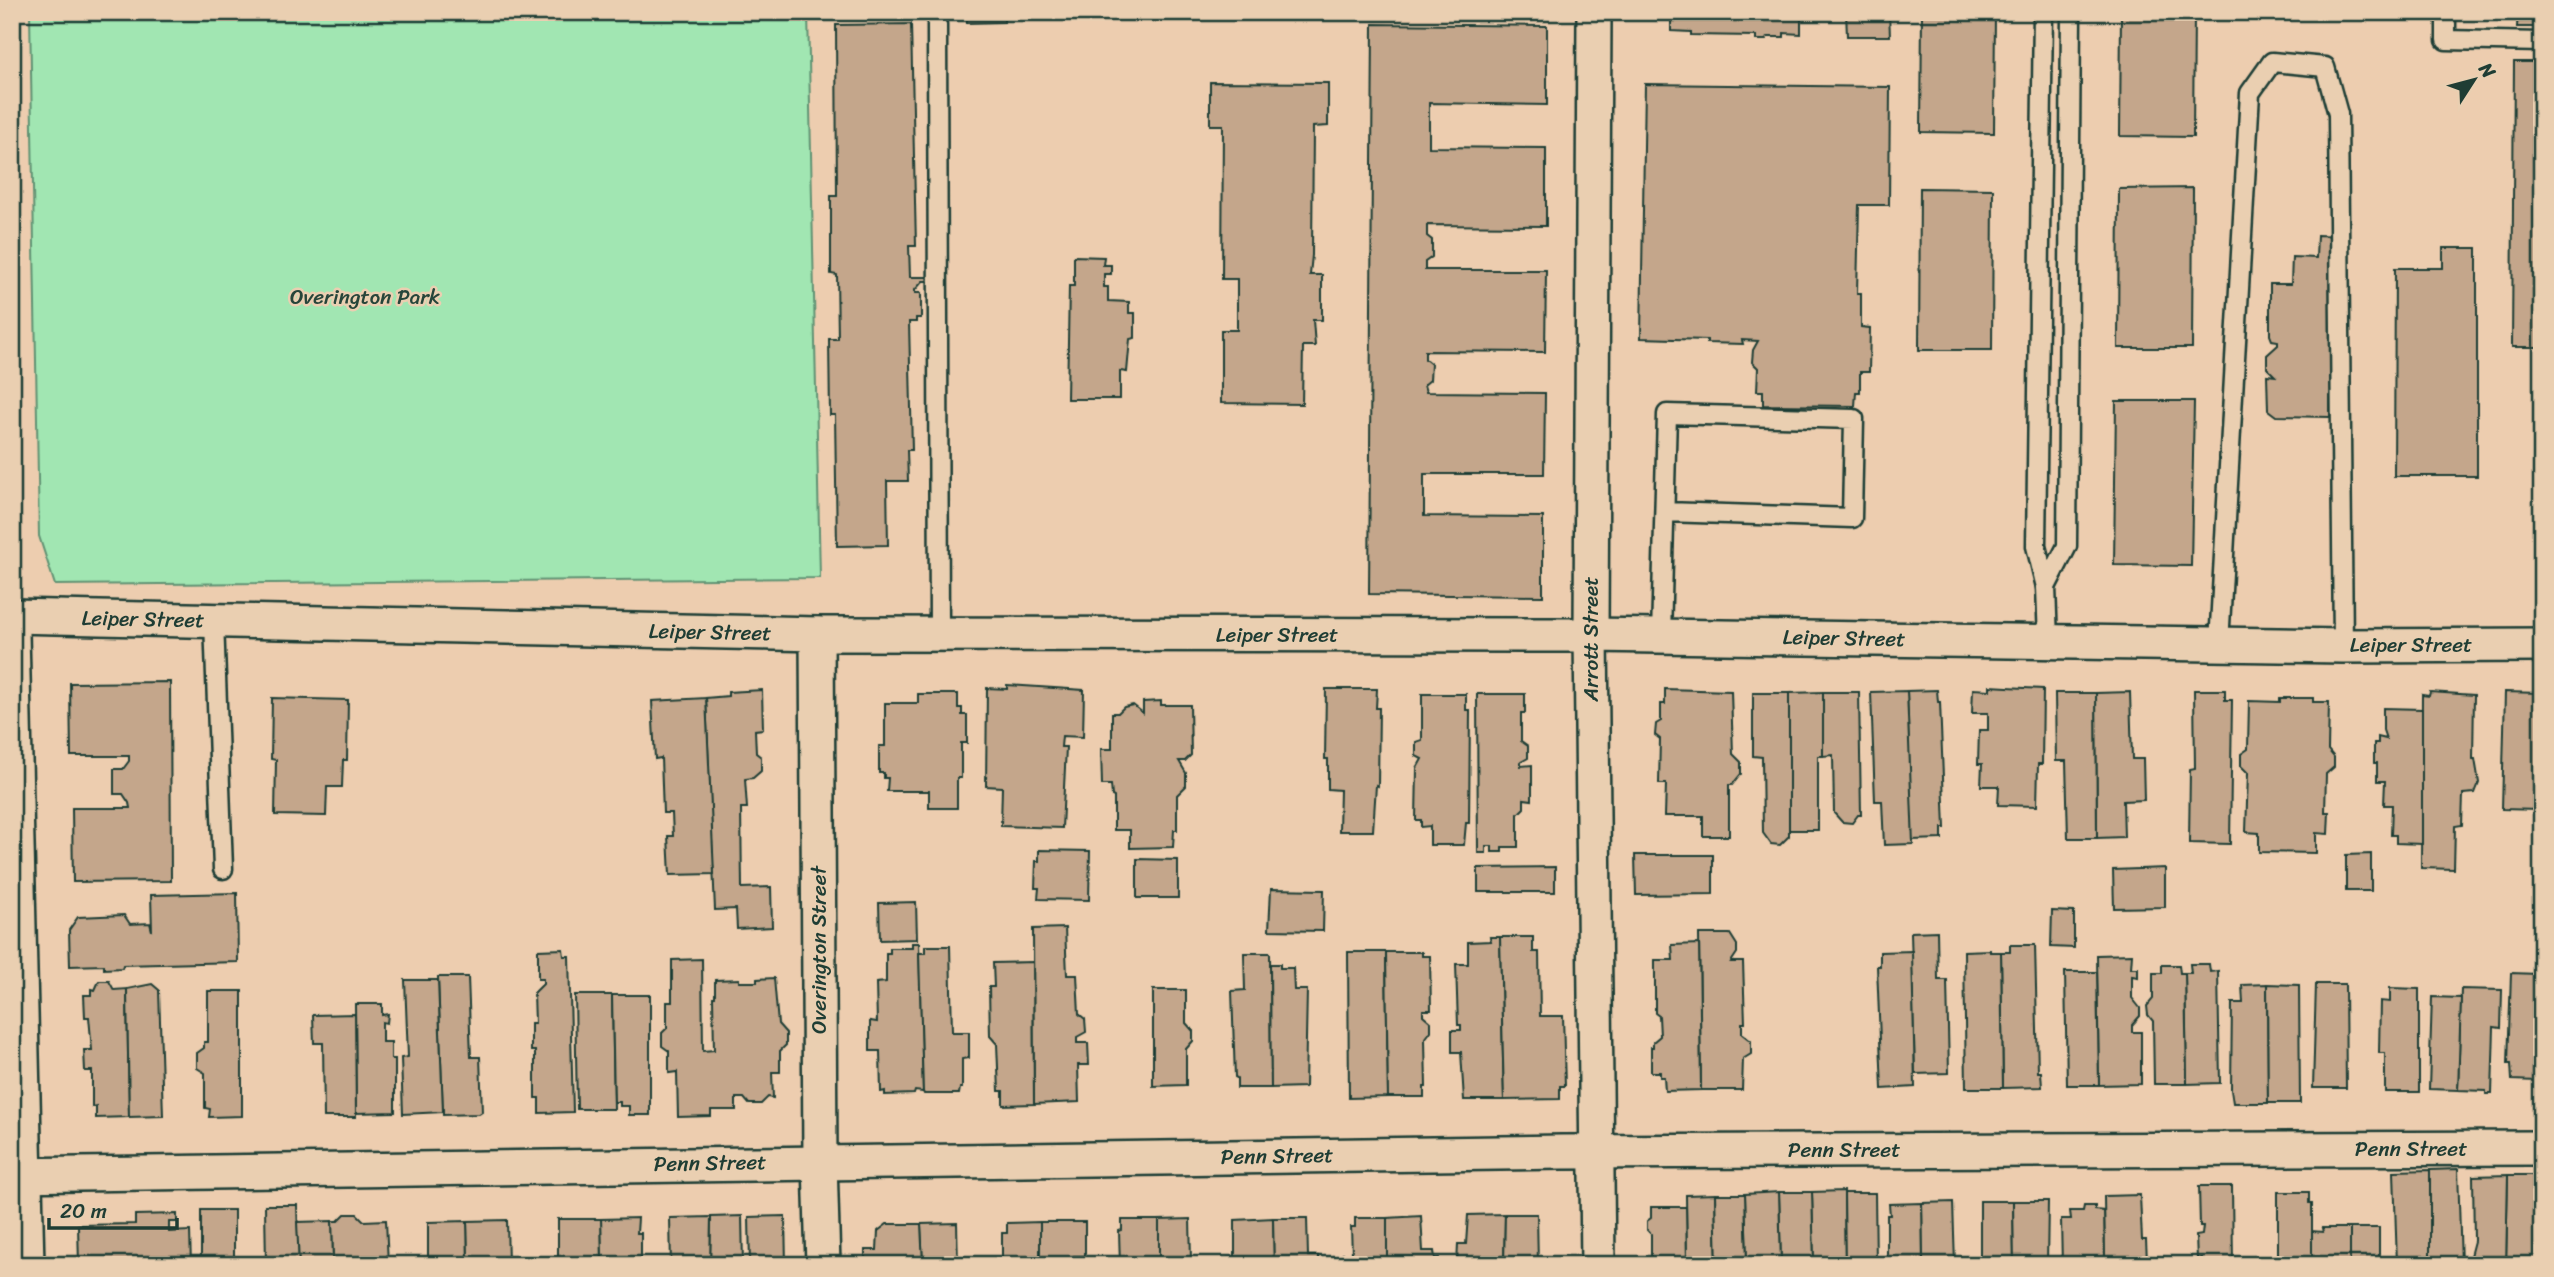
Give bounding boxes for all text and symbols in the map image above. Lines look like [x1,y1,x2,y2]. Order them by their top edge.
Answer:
north arrow [2438,46,2508,116]
text: N [2470,54,2505,86]
park label: Overington Park [290,278,440,316]
street label: Arrott Street [1572,577,1610,702]
street label: Leiper Street [81,599,205,639]
street label: Leiper Street [648,612,772,652]
street label: Leiper Street [1216,616,1338,654]
street label: Leiper Street [1782,618,1906,658]
street label: Leiper Street [2350,626,2472,664]
street label: Overington Street [800,864,838,1034]
street label: Penn Street [2355,1130,2467,1168]
street label: Penn Street [1788,1131,1900,1169]
street label: Penn Street [1220,1136,1334,1176]
street label: Penn Street [653,1143,767,1183]
scale bar [49,1186,177,1230]
text: 20 m [60,1192,107,1230]

